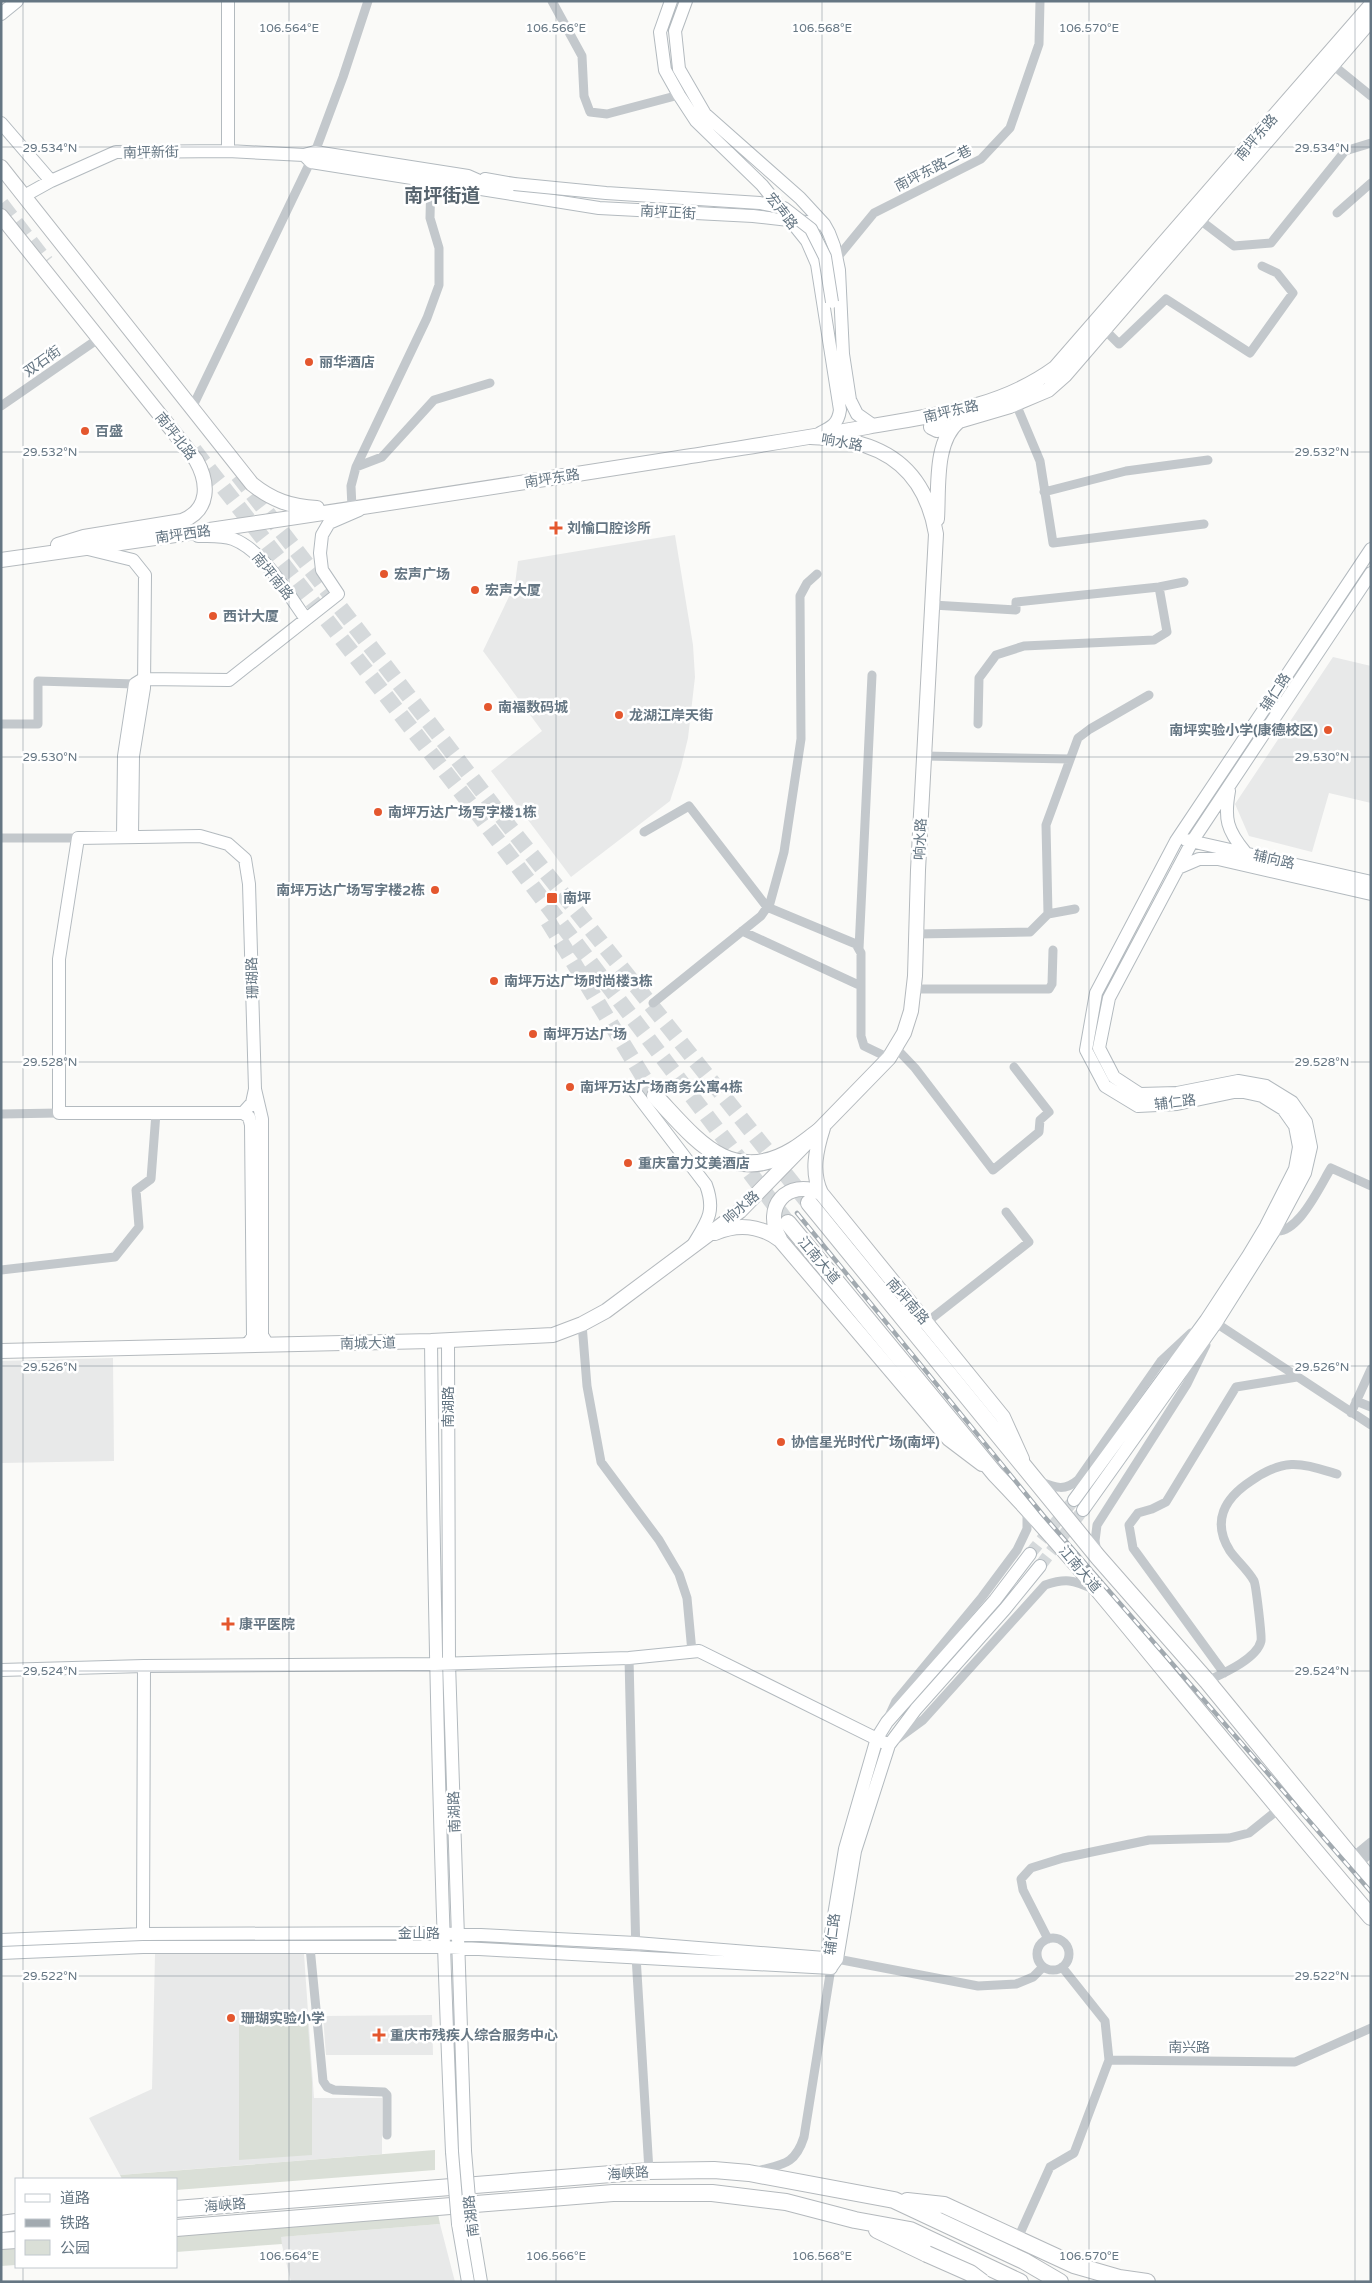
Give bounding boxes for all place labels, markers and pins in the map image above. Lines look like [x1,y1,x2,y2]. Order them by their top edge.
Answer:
place label: 丽华酒店 [319,354,375,371]
marker: 丽华酒店 [303,356,315,368]
place label: 百盛 [95,423,123,440]
marker: 百盛 [79,425,91,437]
place label: 刘愉口腔诊所 [567,520,651,537]
marker: 刘愉口腔诊所 [549,521,563,535]
place label: 宏声广场 [394,566,450,583]
marker: 宏声广场 [378,568,390,580]
place label: 宏声大厦 [485,582,541,599]
marker: 宏声大厦 [469,584,481,596]
place label: 西计大厦 [223,608,279,625]
marker: 西计大厦 [207,610,219,622]
place label: 南福数码城 [498,699,568,716]
marker: 南福数码城 [482,701,494,713]
place label: 龙湖江岸天街 [629,707,713,724]
marker: 龙湖江岸天街 [613,709,625,721]
place label: 南坪实验小学(康德校区) [1169,722,1318,739]
marker: 南坪实验小学(康德校区) [1322,724,1334,736]
place label: 南坪万达广场写字楼1栋 [388,804,537,821]
marker: 南坪万达广场写字楼1栋 [372,806,384,818]
place label: 南坪万达广场写字楼2栋 [276,882,425,899]
marker: 南坪万达广场写字楼2栋 [429,884,441,896]
place label: 南坪 [563,890,591,907]
marker: 南坪 [545,891,559,905]
place label: 南坪万达广场时尚楼3栋 [504,973,653,990]
marker: 南坪万达广场时尚楼3栋 [488,975,500,987]
place label: 南坪万达广场 [543,1026,627,1043]
marker: 南坪万达广场 [527,1028,539,1040]
place label: 南坪万达广场商务公寓4栋 [580,1079,743,1096]
marker: 南坪万达广场商务公寓4栋 [564,1081,576,1093]
place label: 重庆富力艾美酒店 [638,1155,750,1172]
marker: 重庆富力艾美酒店 [622,1157,634,1169]
place label: 协信星光时代广场(南坪) [791,1434,940,1451]
marker: 协信星光时代广场(南坪) [775,1436,787,1448]
place label: 康平医院 [239,1616,295,1633]
marker: 康平医院 [221,1617,235,1631]
place label: 珊瑚实验小学 [241,2010,325,2027]
marker: 珊瑚实验小学 [225,2012,237,2024]
place label: 重庆市残疾人综合服务中心 [390,2027,558,2044]
marker: 重庆市残疾人综合服务中心 [372,2028,386,2042]

